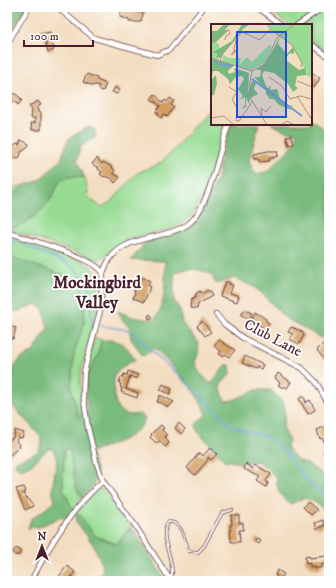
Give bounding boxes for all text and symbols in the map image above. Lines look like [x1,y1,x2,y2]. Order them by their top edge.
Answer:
scale bar [24,22,93,48]
inset map [211,24,312,125]
text: 100 m [30,29,59,44]
district label: Mockingbird Valley [53,272,141,314]
street label: Club Lane [241,315,305,361]
north arrow [22,526,62,566]
text: N [37,530,47,544]

